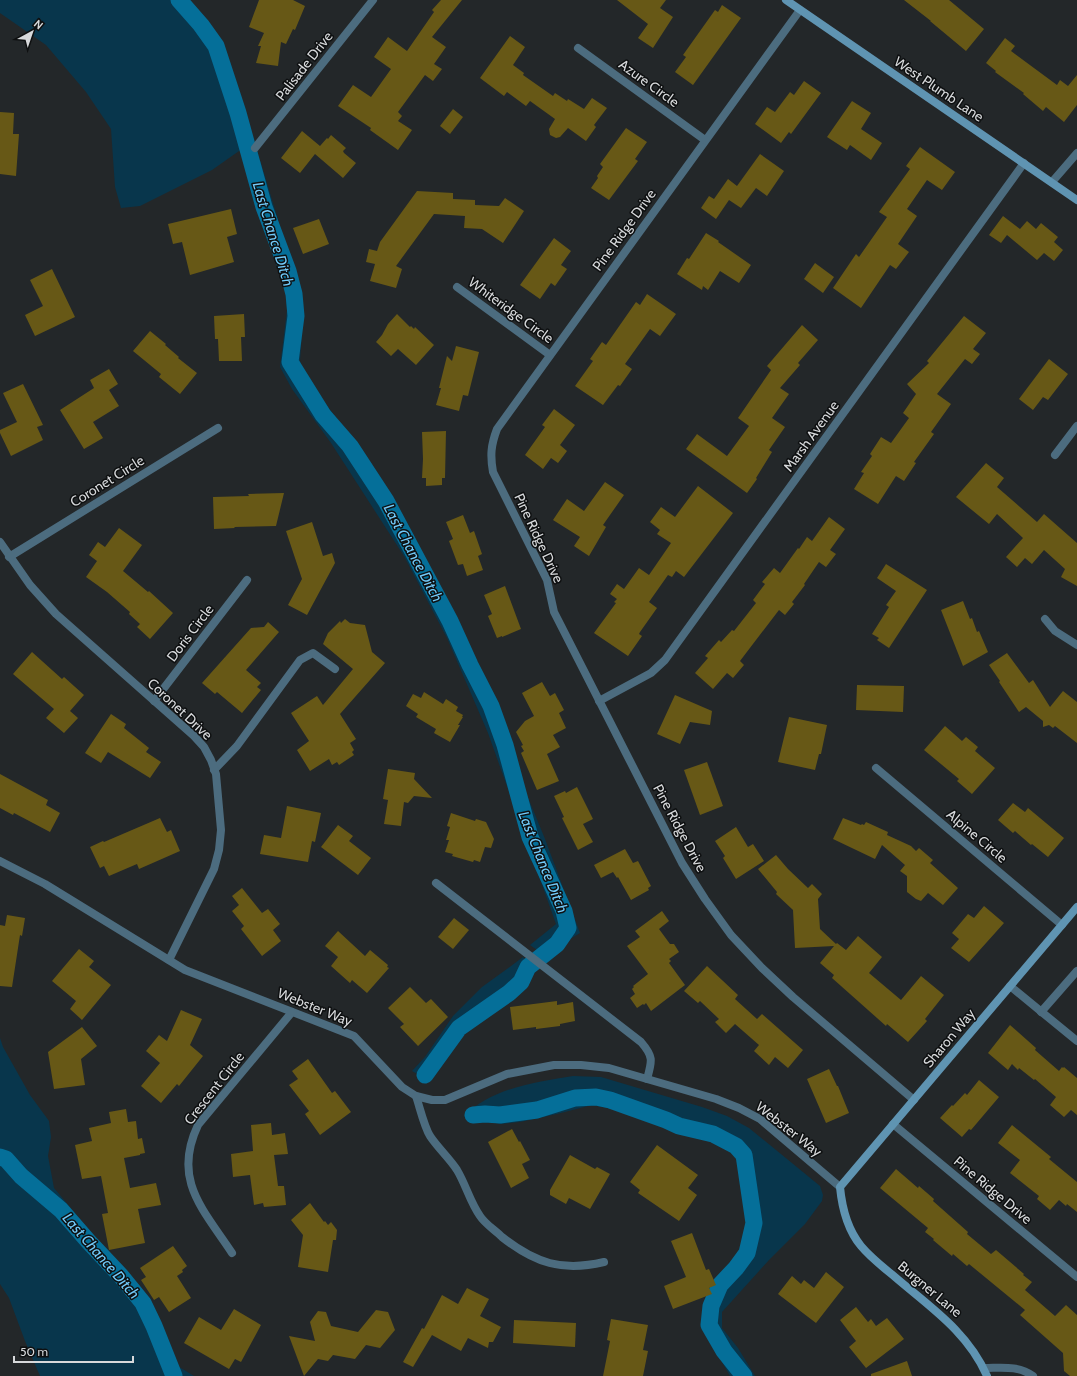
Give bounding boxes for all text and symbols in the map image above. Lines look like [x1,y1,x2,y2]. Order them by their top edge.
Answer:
north arrow [12,12,52,52]
text: N [31,16,46,32]
street label: Palisade Drive [271,28,337,104]
street label: West Plumb Lane [891,52,987,126]
street label: Azure Circle [615,55,683,111]
water label: Last Chance Ditch [249,180,297,288]
street label: Pine Ridge Drive [588,186,660,274]
street label: Whiteridge Circle [465,273,557,347]
street label: Marsh Avenue [779,397,843,475]
street label: Coronet Circle [67,451,147,511]
street label: Pine Ridge Drive [510,490,568,586]
water label: Last Chance Ditch [380,501,446,605]
street label: Doris Circle [163,601,217,665]
street label: Coronet Drive [144,674,216,744]
street label: Pine Ridge Drive [649,781,711,875]
street label: Alpine Circle [943,805,1011,867]
water label: Last Chance Ditch [514,809,572,915]
street label: Webster Way [275,984,355,1030]
street label: Sharon Way [919,1005,979,1071]
street label: Crescent Circle [180,1048,248,1128]
street label: Webster Way [752,1098,826,1160]
street label: Pine Ridge Drive [950,1152,1036,1228]
water label: Last Chance Ditch [59,1209,143,1303]
street label: Burgner Lane [894,1257,966,1321]
scale bar [14,1338,133,1364]
text: 50 m [20,1344,48,1359]

